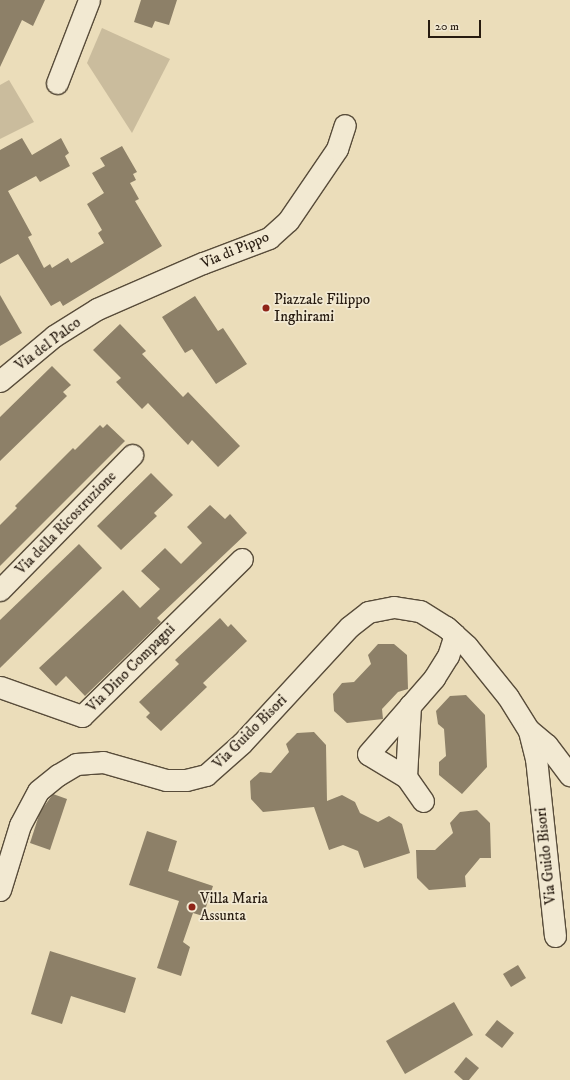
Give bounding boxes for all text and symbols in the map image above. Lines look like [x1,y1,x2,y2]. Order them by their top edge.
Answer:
scale bar [430,12,483,38]
text: 20 m [435,19,459,34]
street label: Via di Pippo [198,228,272,272]
place label: Piazzale Filippo Inghirami [274,290,370,325]
marker: Piazzale Filippo Inghirami [261,303,271,313]
street label: Via del Palco [12,313,84,375]
street label: Via della Ricostruzione [12,467,120,579]
street label: Via Dino Compagni [83,620,179,716]
street label: Via Guido Bisori [209,691,291,773]
street label: Via Guido Bisori [532,807,560,905]
place label: Villa Maria Assunta [200,889,268,924]
marker: Villa Maria Assunta [187,902,197,912]

